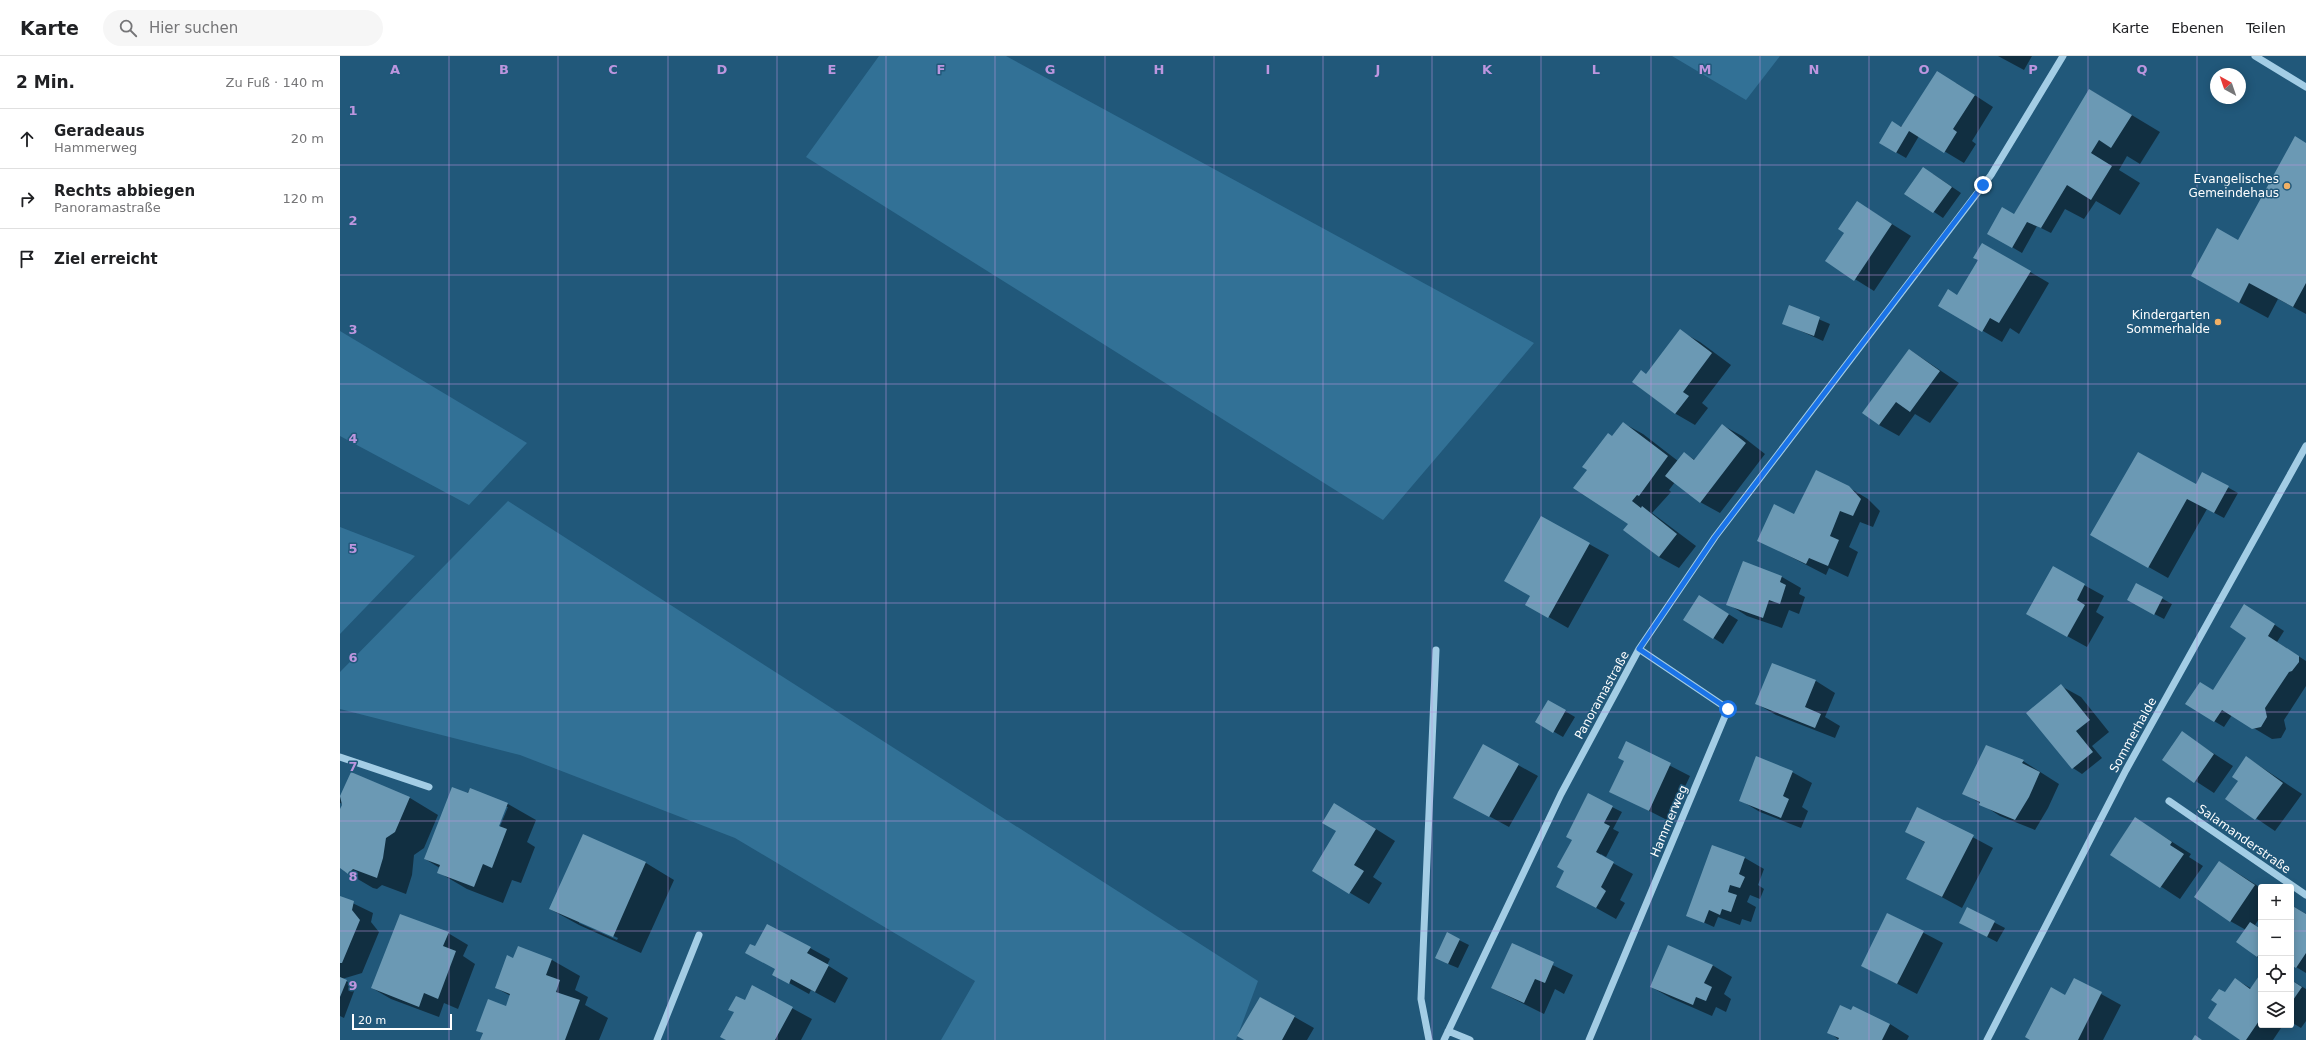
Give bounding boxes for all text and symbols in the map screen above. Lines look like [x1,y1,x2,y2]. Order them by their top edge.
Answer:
search box [103,10,383,46]
text: Karte [20,17,79,39]
icon: search [117,17,139,39]
text: Hier suchen [149,19,238,37]
text: Karte [2112,20,2149,36]
text: Ebenen [2171,20,2224,36]
text: Teilen [2246,20,2286,36]
text: A [390,62,400,77]
text: B [499,62,509,77]
text: C [608,62,618,77]
text: D [717,62,728,77]
text: E [828,62,836,77]
text: F [937,62,945,77]
text: G [1045,62,1055,77]
text: H [1154,62,1164,77]
text: I [1266,62,1270,77]
text: J [1375,62,1380,77]
text: K [1482,62,1493,77]
text: L [1592,62,1600,77]
text: M [1699,62,1711,77]
text: N [1809,62,1819,77]
text: O [1918,62,1930,77]
text: P [2028,62,2038,77]
text: Q [2136,62,2148,77]
north arrow [2210,68,2246,104]
text: 2 Min. [16,72,75,92]
text: Zu Fuß · 140 m [226,75,324,90]
text: 1 [348,103,358,118]
text: Geradeaus [54,122,145,140]
icon: ahead [16,128,38,150]
text: 20 m [291,131,324,146]
text: Hammerweg [54,140,137,155]
place label: Evangelisches Gemeindehaus [2188,172,2279,200]
route end [1974,176,1992,194]
marker: Evangelisches Gemeindehaus [2282,181,2292,191]
text: Rechts abbiegen [54,182,195,200]
icon: right [16,188,38,210]
text: 120 m [282,191,324,206]
text: Panoramastraße [54,200,161,215]
text: 2 [348,213,358,228]
icon: arrive [16,248,38,270]
text: Ziel erreicht [54,250,158,268]
place label: Kindergarten Sommerhalde [2126,308,2210,336]
marker: Kindergarten Sommerhalde [2213,317,2223,327]
text: 3 [348,322,358,337]
text: 4 [348,431,358,446]
text: 5 [348,541,358,556]
street label: Panoramastraße [1572,649,1632,741]
text: 6 [348,650,358,665]
street label: Sommerhalde [2107,695,2159,775]
route start [1719,700,1737,718]
text: 7 [348,759,358,774]
street label: Hammerweg [1648,783,1690,859]
street label: Salamanderstraße [2195,802,2293,876]
text: 8 [348,869,358,884]
map controls [2258,884,2294,1028]
button: + [2258,884,2294,920]
button: − [2258,920,2294,956]
button: locate [2258,956,2294,992]
text: 9 [348,978,358,993]
button: layers [2258,992,2294,1028]
scale bar [352,1012,452,1031]
text: 20 m [358,1014,386,1027]

